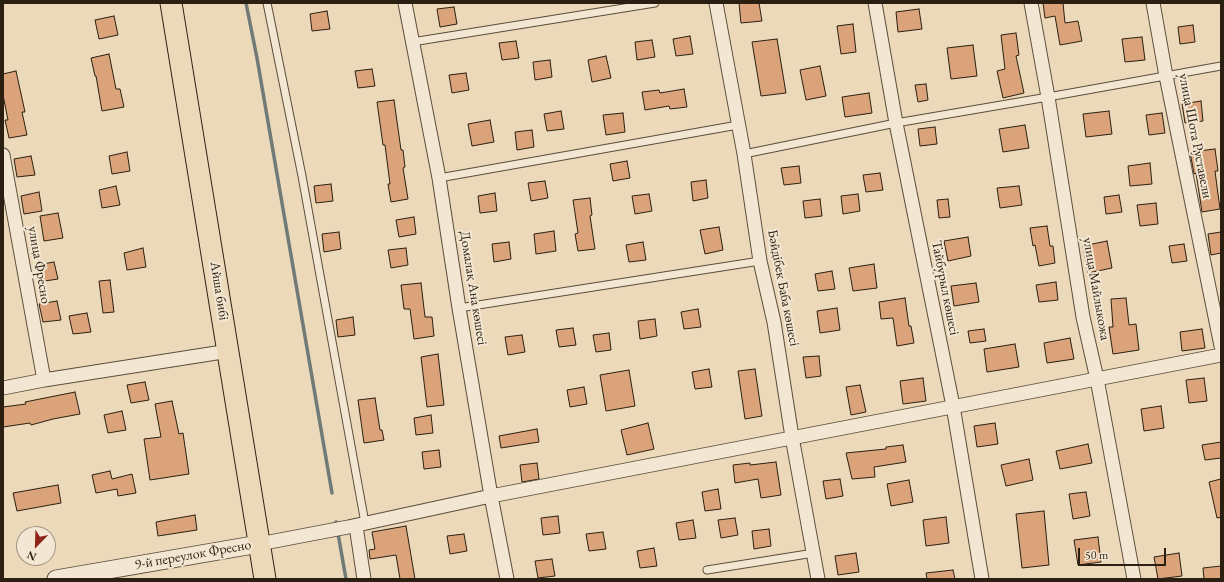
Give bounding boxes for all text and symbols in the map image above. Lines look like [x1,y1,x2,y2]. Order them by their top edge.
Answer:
street label: улица Шота Руставели [1175,72,1215,200]
street label: улица Фресно [24,225,54,305]
street label: Бәйдібек Баба көшесі [763,228,803,348]
street label: Домалақ Ана көшесі [456,230,490,346]
street label: улица Майлыкожа [1079,236,1113,342]
street label: Тайбурыл көшесі [928,239,962,337]
street label: Айша бибі [206,260,232,322]
north arrow [16,526,56,566]
street label: 9-й переулок Фресно [133,536,253,574]
scale bar [1080,540,1168,566]
text: 50 m [1085,547,1108,563]
text: N [25,548,39,564]

